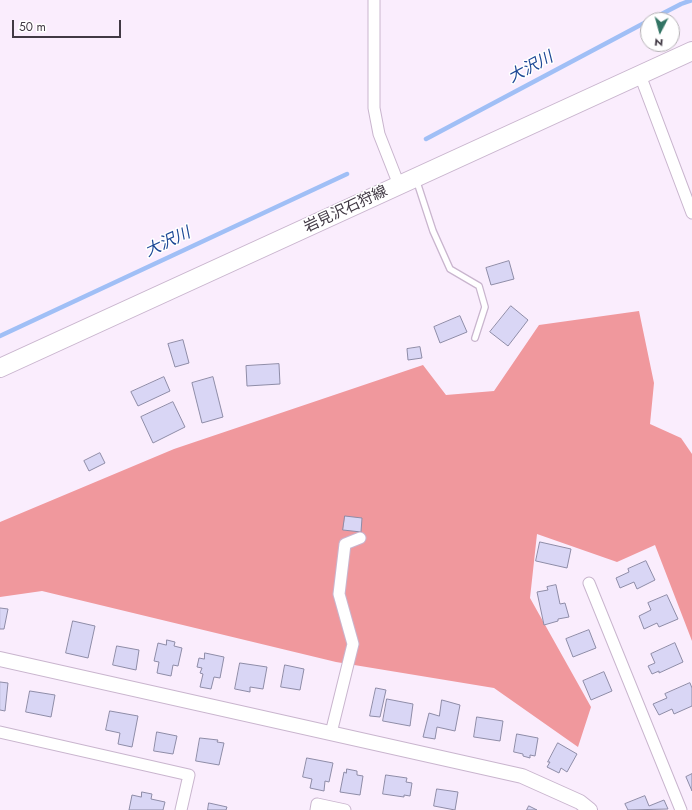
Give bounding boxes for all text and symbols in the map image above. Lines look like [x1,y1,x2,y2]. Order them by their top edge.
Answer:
scale bar [14,12,123,38]
north arrow [640,12,680,52]
text: 50 m [19,18,46,36]
text: N [654,35,664,51]
water label: 大沢川 [505,48,557,88]
street label: 岩見沢石狩線 [301,183,391,237]
water label: 大沢川 [142,224,194,262]

